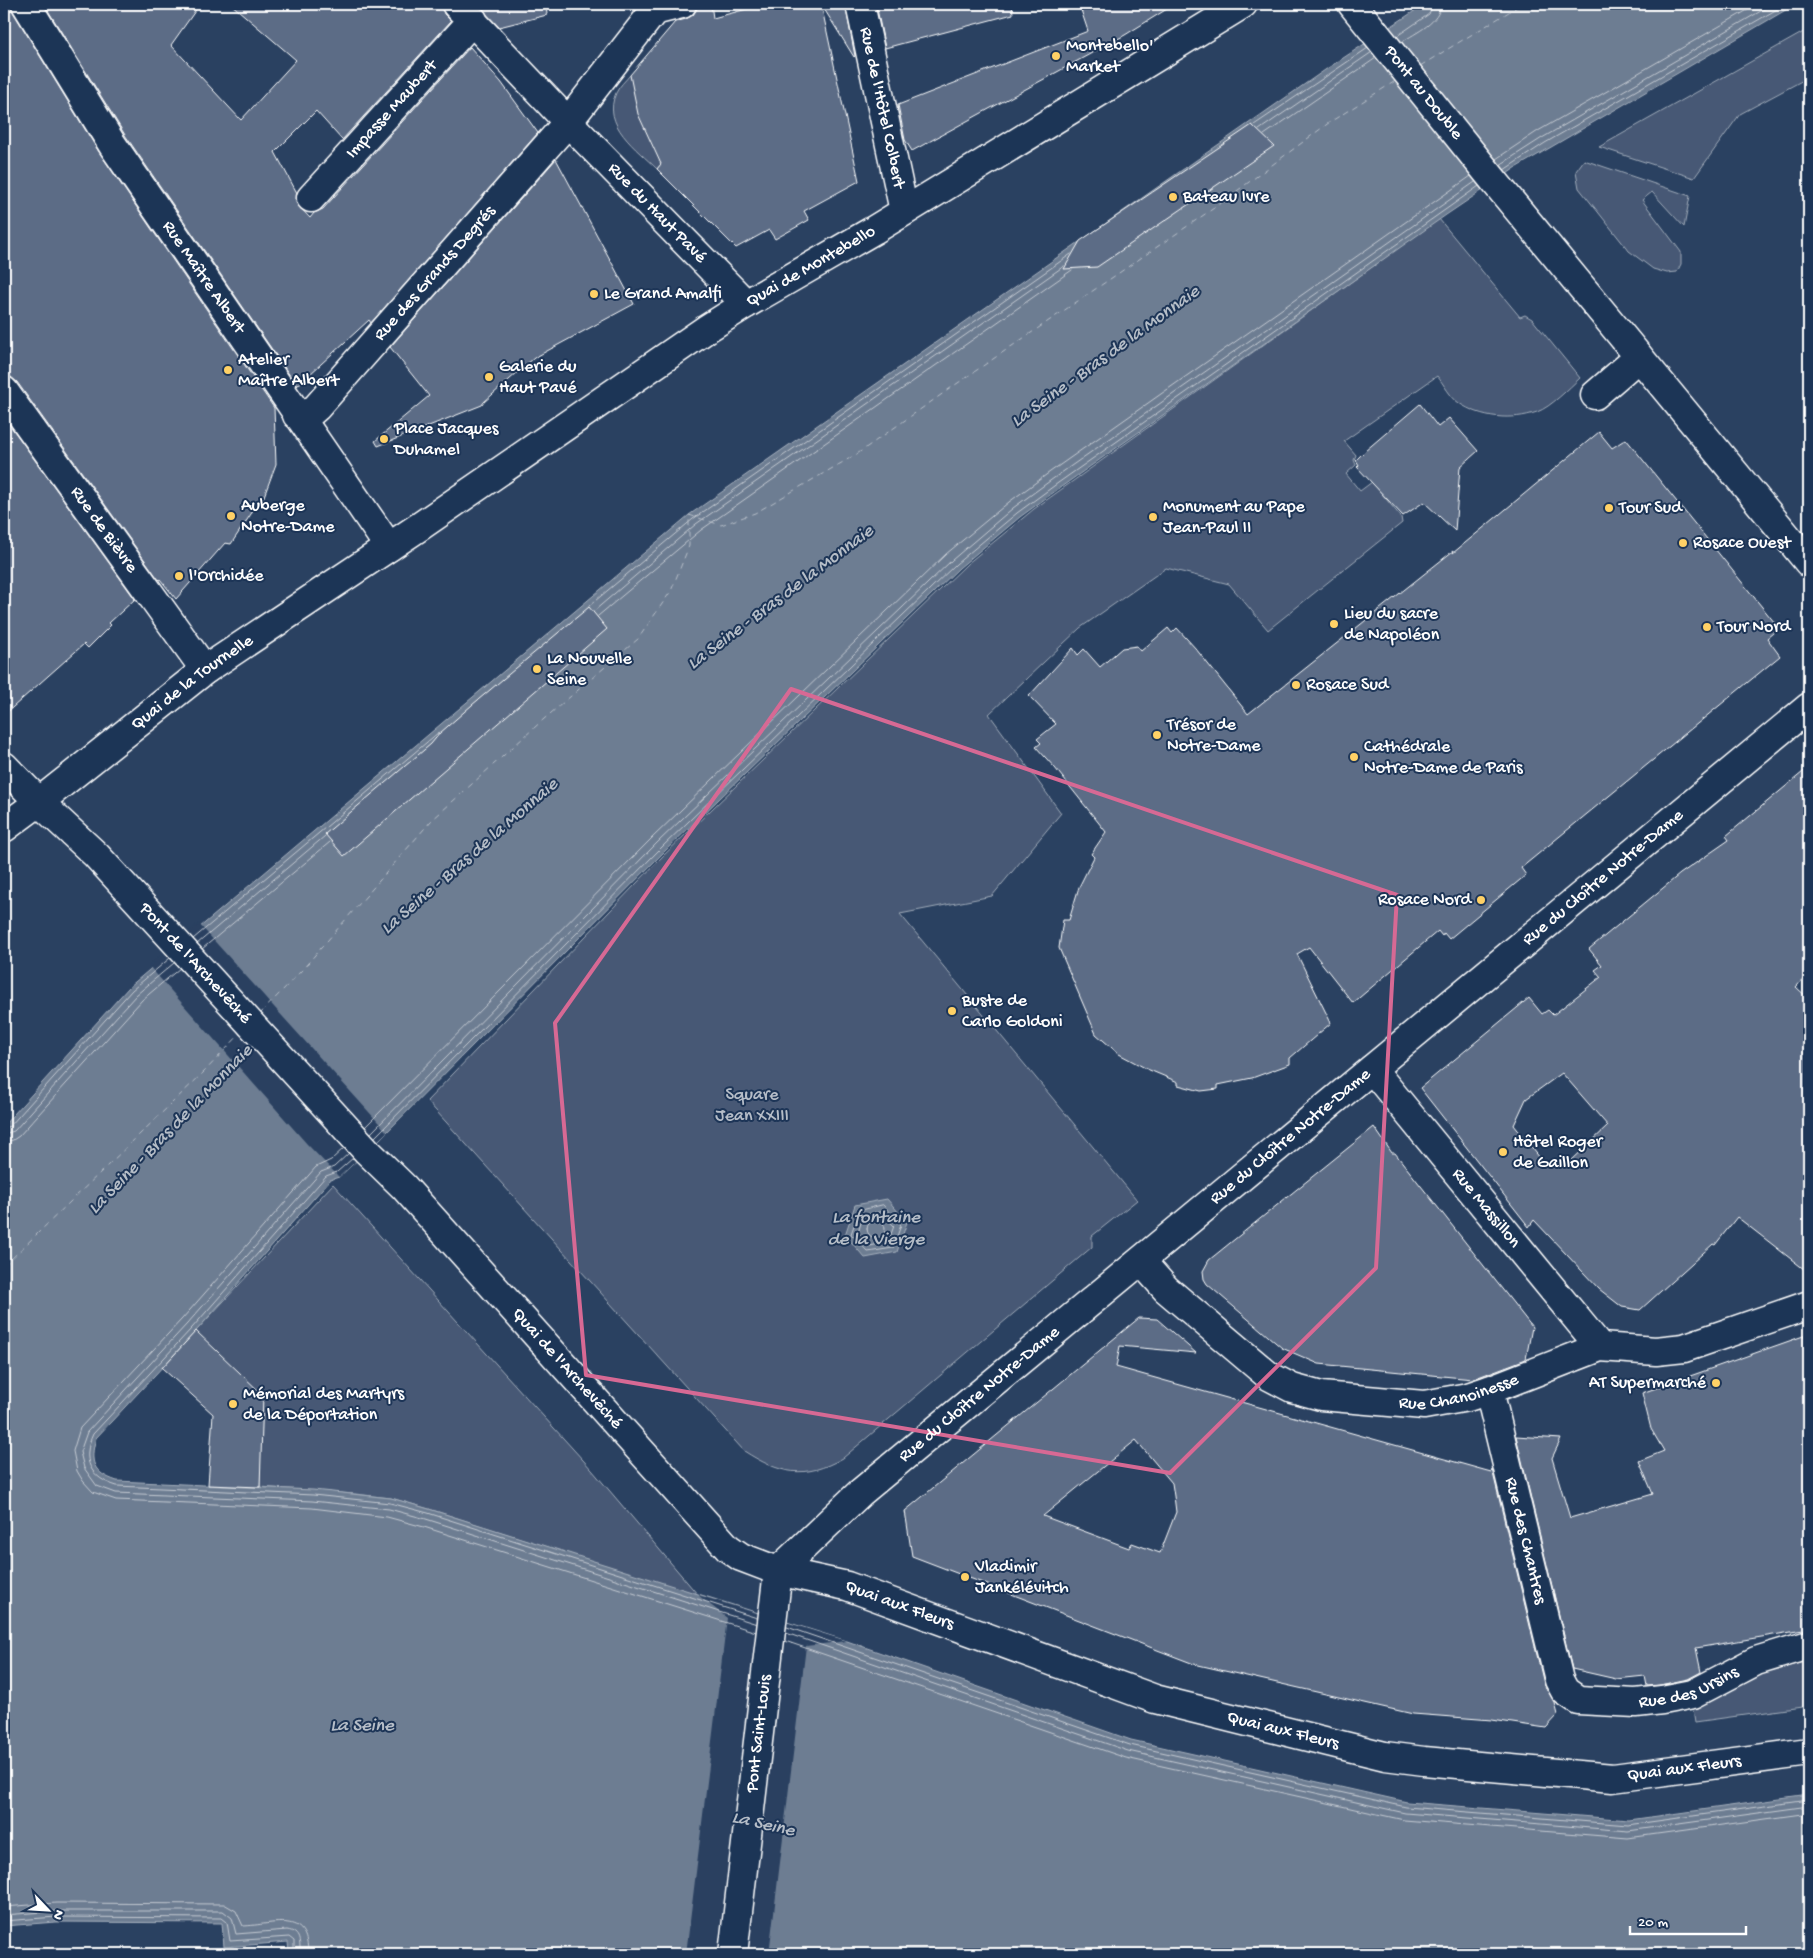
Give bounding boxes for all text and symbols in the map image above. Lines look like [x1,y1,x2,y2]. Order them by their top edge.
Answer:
street label: Rue de l'Hôtel Colbert [855,25,910,192]
place label: Montebello' Market [1066,36,1154,78]
street label: Pont au Double [1379,41,1468,145]
marker: Montebello' Market [1050,50,1062,62]
street label: Impasse Maubert [341,54,443,163]
street label: Rue du Haut Pavé [603,158,711,268]
place label: Bateau Ivre [1182,187,1270,208]
marker: Bateau Ivre [1167,191,1179,203]
street label: Rue des Grands Degrés [370,200,501,345]
street label: Rue Maître Albert [157,217,251,339]
street label: Quai de Montebello [743,221,879,312]
water label: La Seine - Bras de la Monnaie [1007,280,1206,433]
place label: Le Grand Amalfi [604,284,722,305]
marker: Le Grand Amalfi [588,288,600,300]
place label: Atelier Maître Albert [238,350,340,392]
place label: Galerie du Haut Pavé [499,357,577,399]
marker: Atelier Maître Albert [222,364,234,376]
marker: Galerie du Haut Pavé [483,371,495,383]
place label: Place Jacques Duhamel [393,419,500,461]
marker: Place Jacques Duhamel [378,433,390,445]
street label: Rue de Bièvre [66,482,143,578]
place label: Auberge Notre-Dame [241,496,335,538]
place label: Monument au Pape Jean-Paul II [1163,497,1306,539]
place label: Tour Sud [1618,498,1683,519]
marker: Tour Sud [1603,502,1615,514]
marker: Auberge Notre-Dame [225,510,237,522]
marker: Monument au Pape Jean-Paul II [1147,511,1159,523]
water label: La Seine - Bras de la Monnaie [683,520,880,676]
place label: Rosace Ouest [1693,533,1792,554]
marker: Rosace Ouest [1677,537,1689,549]
place label: l'Orchidée [189,566,264,587]
marker: l'Orchidée [173,570,185,582]
place label: Lieu du sacre de Napoléon [1344,604,1440,646]
place label: Tour Nord [1716,617,1792,638]
marker: Lieu du sacre de Napoléon [1328,618,1340,630]
marker: Tour Nord [1701,621,1713,633]
street label: Quai de la Tournelle [127,630,258,735]
place label: La Nouvelle Seine [547,649,633,691]
marker: La Nouvelle Seine [531,663,543,675]
place label: Rosace Sud [1306,675,1390,696]
marker: Rosace Sud [1290,679,1302,691]
place label: Trésor de Notre-Dame [1166,715,1261,757]
marker: Trésor de Notre-Dame [1151,729,1163,741]
place label: Cathédrale Notre-Dame de Paris [1364,737,1524,779]
marker: Cathédrale Notre-Dame de Paris [1348,751,1360,763]
water label: La Seine - Bras de la Monnaie [377,773,564,940]
street label: Rue du Cloître Notre-Dame [1518,804,1688,950]
place label: Rosace Nord [1378,890,1472,911]
marker: Rosace Nord [1475,894,1487,906]
street label: Pont de l'Archevêché [134,898,256,1029]
place label: Buste de Carlo Goldoni [961,991,1063,1033]
marker: Buste de Carlo Goldoni [946,1005,958,1017]
water label: La Seine - Bras de la Monnaie [84,1039,259,1220]
street label: Rue du Cloître Notre-Dame [1206,1063,1376,1209]
park label: Square Jean XXIII [715,1085,789,1127]
place label: Hôtel Roger de Gaillon [1513,1132,1604,1174]
marker: Hôtel Roger de Gaillon [1497,1146,1509,1158]
street label: Rue Massillon [1447,1164,1525,1253]
water label: La fontaine de la Vierge [828,1207,925,1252]
street label: Quai de l'Archevêché [507,1304,627,1434]
street label: Rue du Cloître Notre-Dame [895,1321,1064,1467]
street label: Rue Chanoinesse [1398,1369,1522,1416]
place label: AT Supermarché [1589,1373,1707,1394]
marker: AT Supermarché [1710,1377,1722,1389]
place label: Mémorial des Martyrs de la Déportation [243,1384,406,1426]
marker: Mémorial des Martyrs de la Déportation [227,1398,239,1410]
street label: Rue des Chantres [1500,1475,1551,1608]
place label: Vladimir Jankélévitch [974,1557,1069,1599]
marker: Vladimir Jankélévitch [959,1571,971,1583]
street label: Quai aux Fleurs [842,1576,958,1635]
street label: Rue des Ursins [1638,1661,1743,1713]
street label: Pont Saint-Louis [741,1672,776,1794]
street label: Quai aux Fleurs [1225,1707,1343,1755]
water label: La Seine [330,1715,395,1738]
street label: Quai aux Fleurs [1626,1750,1744,1787]
water label: La Seine [729,1807,798,1844]
north arrow [22,1886,72,1936]
scale bar [1630,1903,1747,1935]
text: N [48,1907,67,1922]
text: 20 m [1638,1914,1668,1932]

